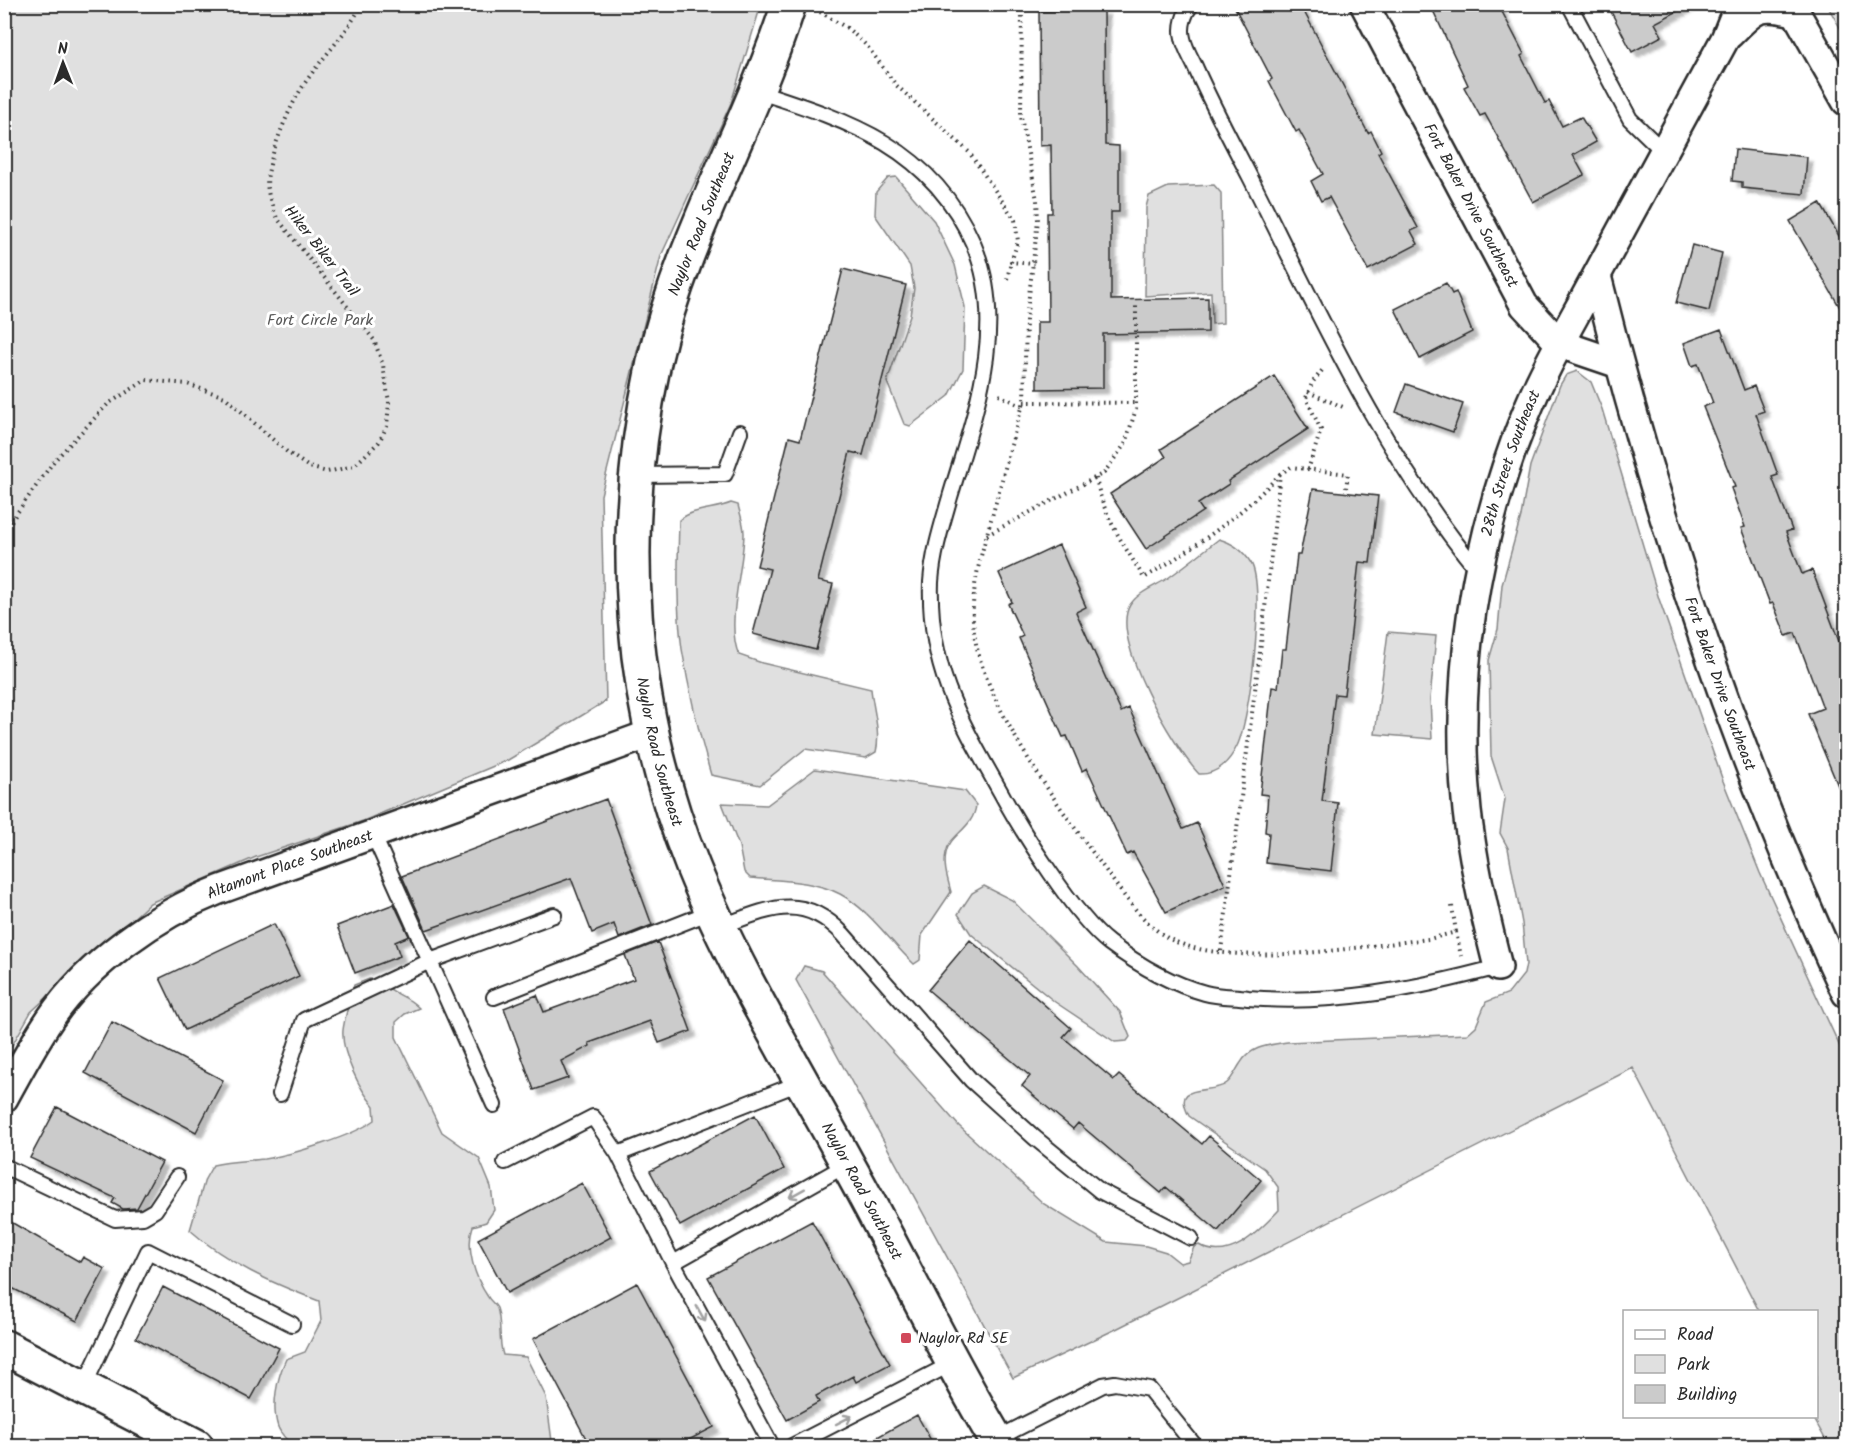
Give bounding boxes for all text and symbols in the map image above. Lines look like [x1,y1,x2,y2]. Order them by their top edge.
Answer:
north arrow [33,33,93,93]
text: N [57,37,68,62]
street label: Fort Baker Drive Southeast [1417,118,1525,293]
street label: Naylor Road Southeast [662,148,743,300]
street label: Hiker Biker Trail [277,200,365,302]
park label: Fort Circle Park [267,308,373,333]
street label: 28th Street Southeast [1474,385,1547,539]
street label: Fort Baker Drive Southeast [1677,593,1763,775]
street label: Naylor Road Southeast [629,675,690,831]
street label: Altamont Place Southeast [203,823,377,906]
street label: Naylor Road Southeast [814,1118,910,1265]
one-way arrow [789,1187,806,1199]
one-way arrow [695,1305,707,1322]
legend [1623,1310,1818,1418]
text: Road [1677,1321,1714,1350]
place label: Naylor Rd SE [918,1326,1009,1351]
marker: Naylor Rd SE [899,1331,913,1345]
text: Park [1677,1351,1710,1380]
text: Building [1677,1381,1737,1410]
one-way arrow [835,1413,853,1425]

